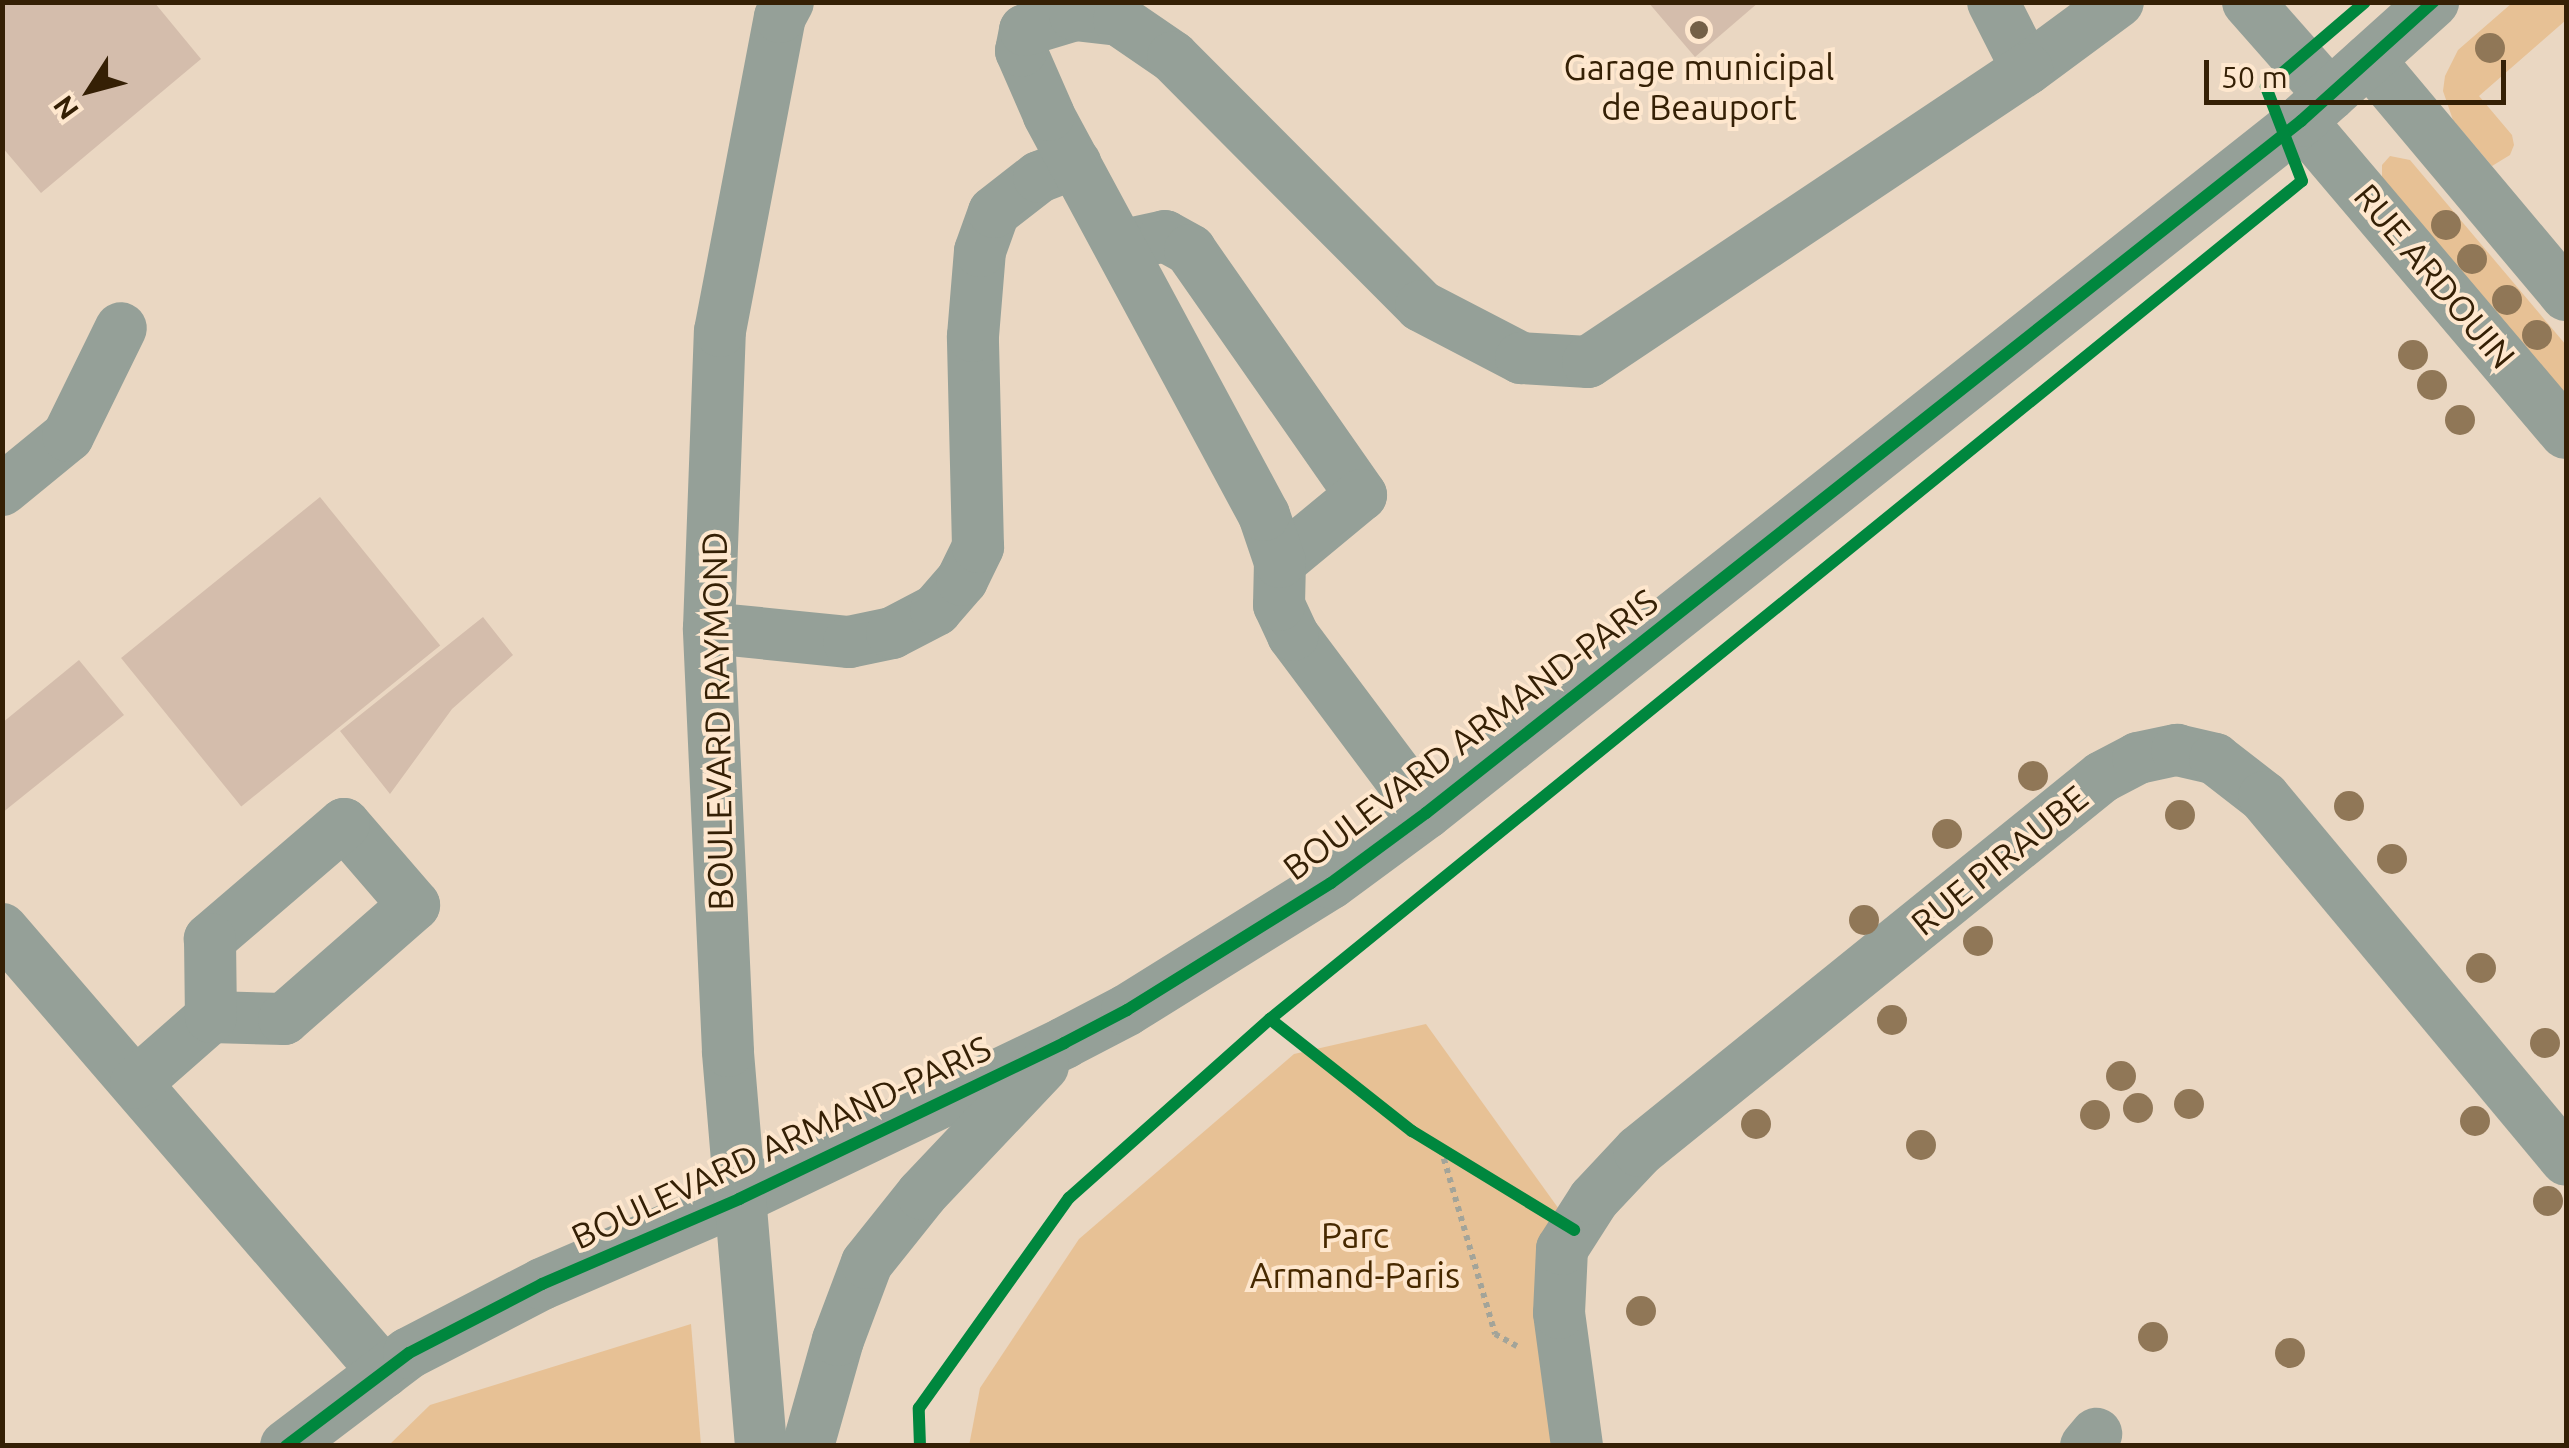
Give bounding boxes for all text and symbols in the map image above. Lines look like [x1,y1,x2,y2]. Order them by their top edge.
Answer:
marker: Garage municipal de Beauport [1688,19,1710,41]
north arrow [40,40,140,140]
scale bar [2209,40,2512,102]
place label: Garage municipal de Beauport [1564,46,1834,128]
text: 50 m [2221,60,2288,94]
text: N [47,90,84,125]
street label: RUE ARDOUIN [2346,175,2524,377]
street label: BOULEVARD RAYMOND [693,531,741,911]
street label: BOULEVARD ARMAND-PARIS [1275,580,1665,888]
street label: RUE PIRAUBE [1902,776,2096,944]
street label: BOULEVARD ARMAND-PARIS [565,1026,997,1258]
park label: Parc Armand-Paris [1250,1214,1460,1296]

